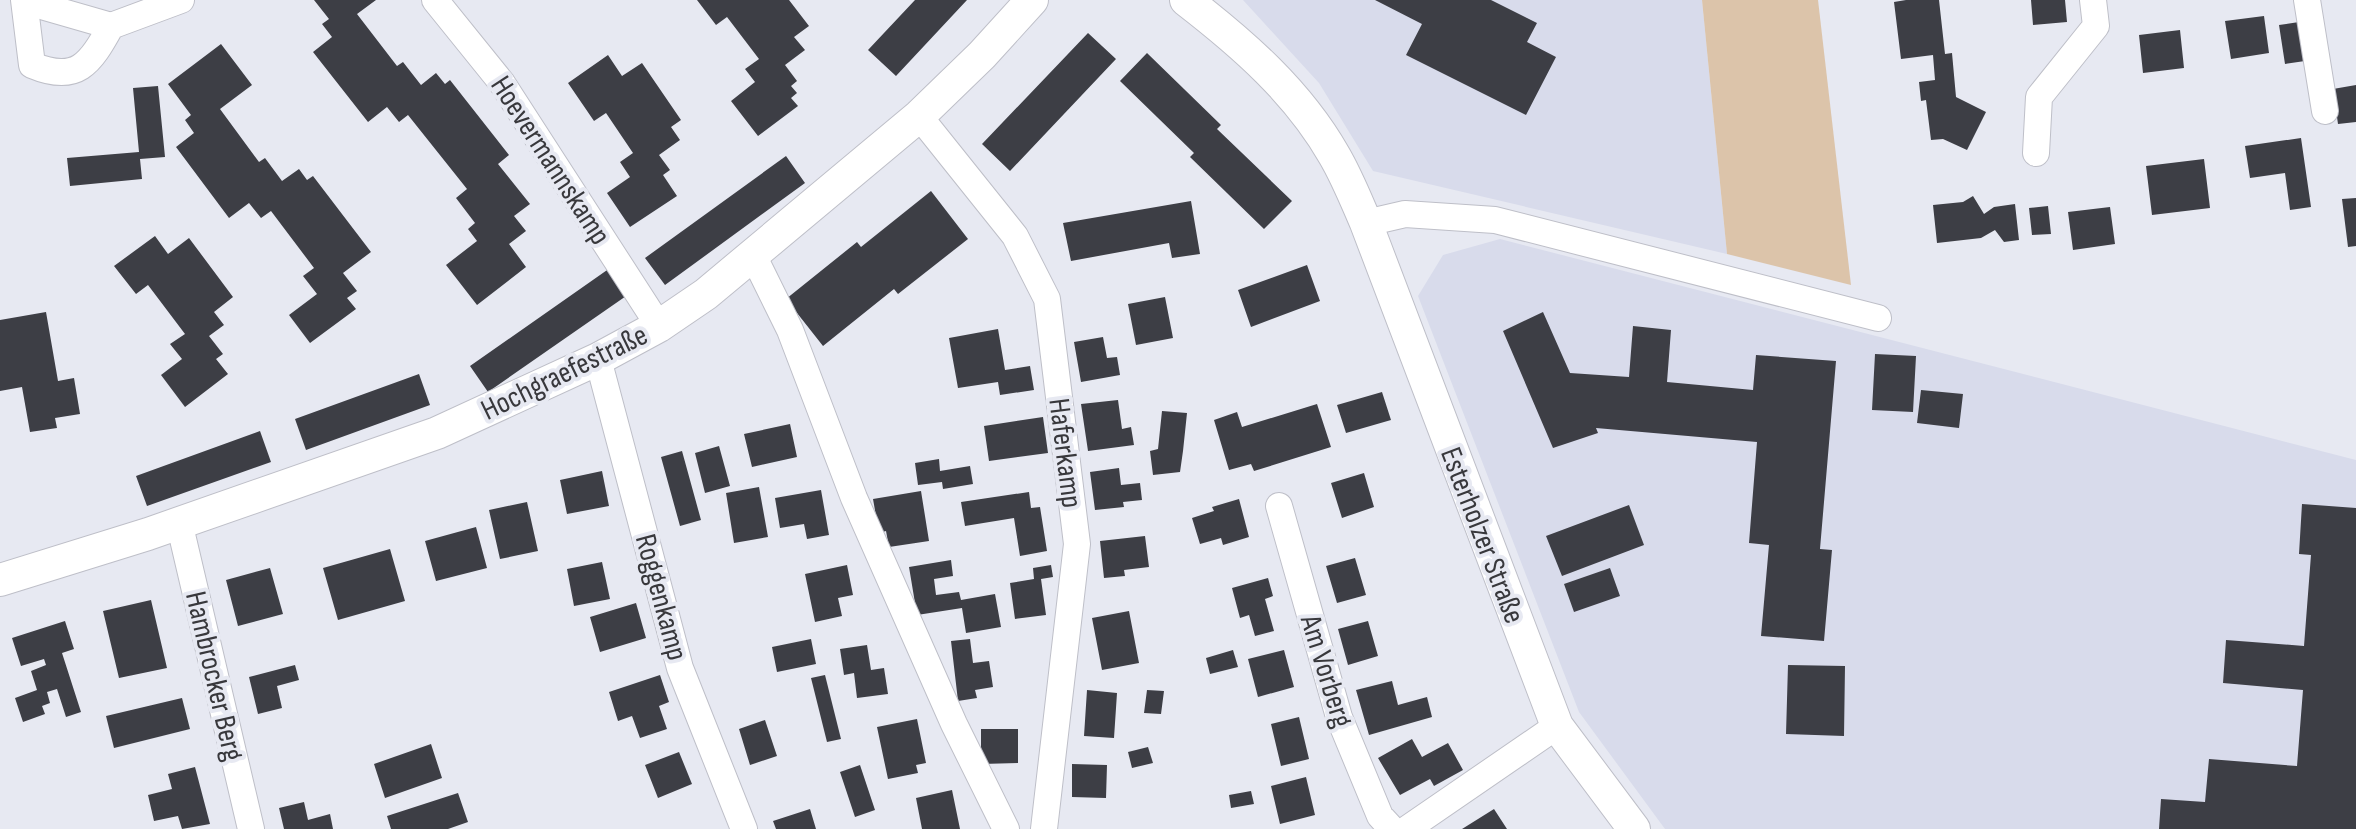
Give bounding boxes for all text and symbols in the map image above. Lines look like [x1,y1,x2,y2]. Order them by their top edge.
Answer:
street label: Hoevermannskamp [482,70,618,252]
street label: Hochgraefestraße [475,317,653,429]
street label: Haferkamp [1040,396,1090,510]
street label: Esterholzer Straße [1432,442,1532,628]
street label: Roggenkamp [627,530,695,664]
street label: Hambrocker Berg [177,588,251,764]
street label: Am Vorberg [1292,610,1360,732]

